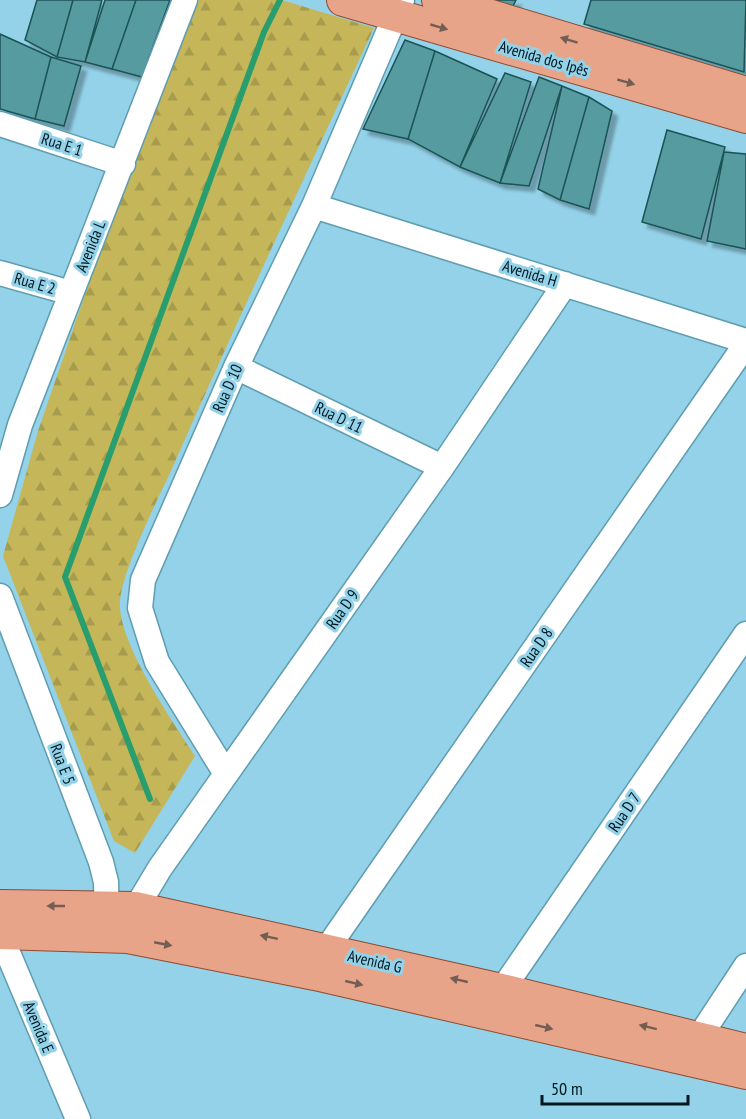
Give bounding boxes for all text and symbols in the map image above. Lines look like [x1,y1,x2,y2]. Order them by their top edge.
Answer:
one-way arrow [430,23,448,32]
one-way arrow [560,35,578,44]
street label: Avenida dos Ipês [497,36,591,80]
one-way arrow [618,78,636,87]
street label: Rua E 1 [39,128,85,160]
street label: Avenida L [71,217,109,275]
street label: Avenida H [500,255,560,291]
street label: Rua E 2 [12,268,58,298]
street label: Rua D 10 [208,361,246,415]
street label: Rua D 11 [312,397,366,437]
street label: Rua D 9 [321,585,363,633]
street label: Rua D 8 [515,623,557,671]
street label: Rua E 5 [46,741,80,787]
street label: Rua D 7 [604,788,644,836]
one-way arrow [46,901,65,911]
one-way arrow [259,932,278,941]
one-way arrow [153,940,172,949]
street label: Avenida G [346,945,404,977]
one-way arrow [449,975,468,984]
one-way arrow [345,978,363,988]
street label: Avenida E [19,998,59,1056]
one-way arrow [639,1021,657,1031]
one-way arrow [535,1022,553,1032]
scale bar [542,1068,688,1106]
text: 50 m [551,1077,583,1100]

